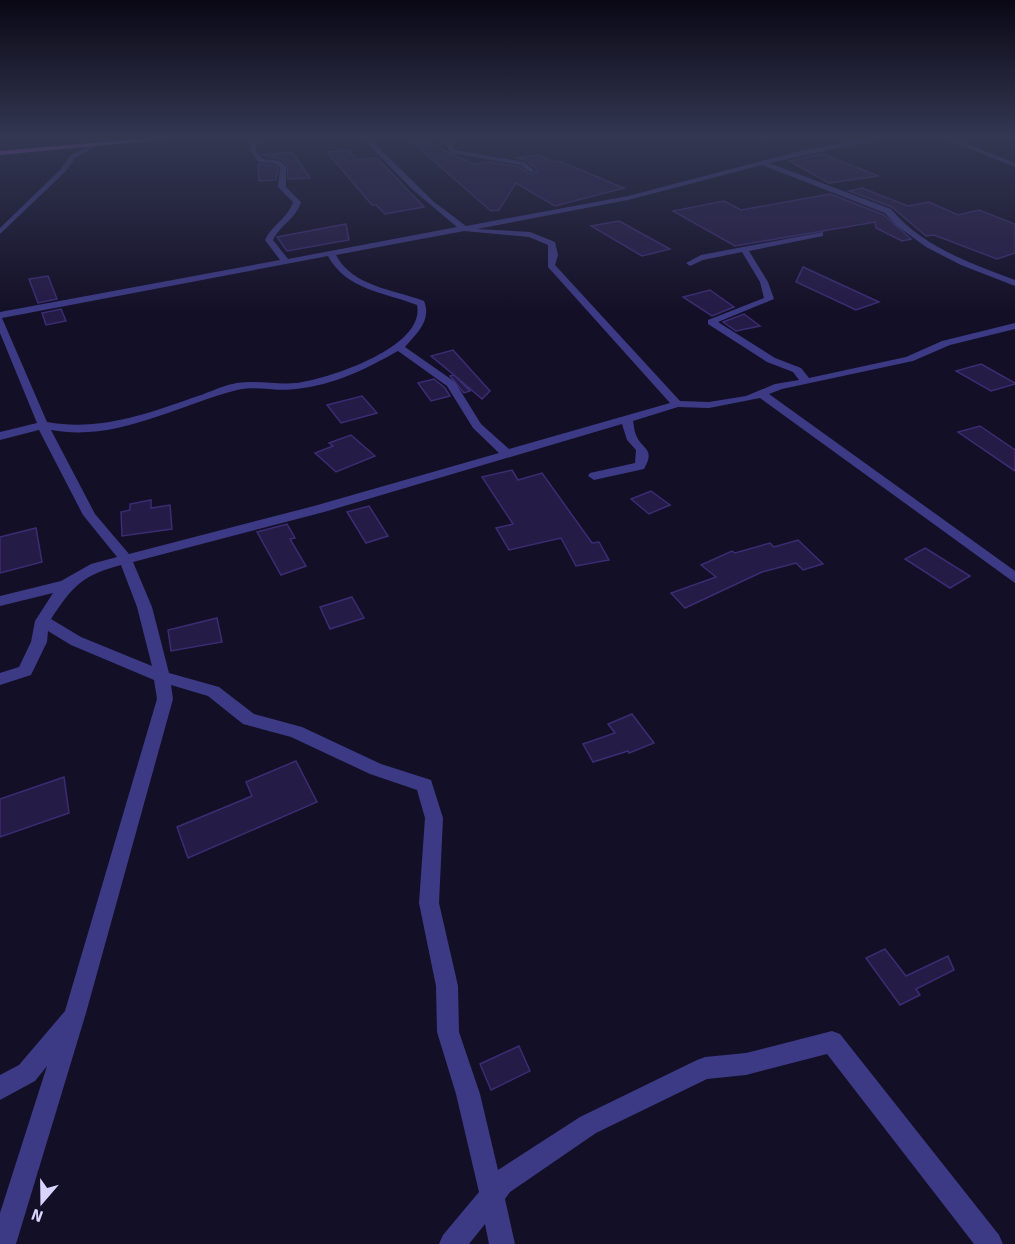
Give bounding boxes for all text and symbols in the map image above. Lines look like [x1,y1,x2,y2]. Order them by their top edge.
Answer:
north arrow [12,1172,72,1232]
text: N [29,1204,46,1226]

